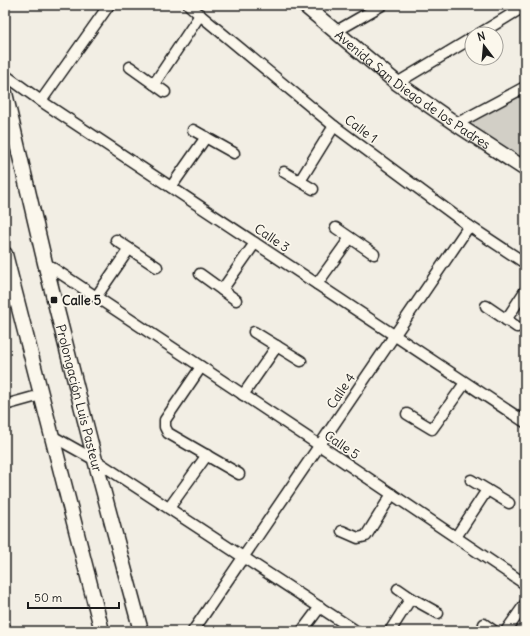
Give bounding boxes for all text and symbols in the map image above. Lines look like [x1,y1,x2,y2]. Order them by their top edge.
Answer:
street label: Avenida San Diego de los Padres [332,26,494,153]
north arrow [464,26,504,66]
text: N [476,29,487,44]
street label: Calle 1 [341,111,381,147]
street label: Calle 3 [251,220,293,256]
place label: Calle 5 [62,292,102,309]
marker: Calle 5 [49,295,59,305]
street label: Prolongación Luis Pasteur [52,322,106,474]
street label: Calle 4 [323,370,359,412]
street label: Calle 5 [321,427,363,463]
scale bar [28,584,119,610]
text: 50 m [34,590,63,605]

